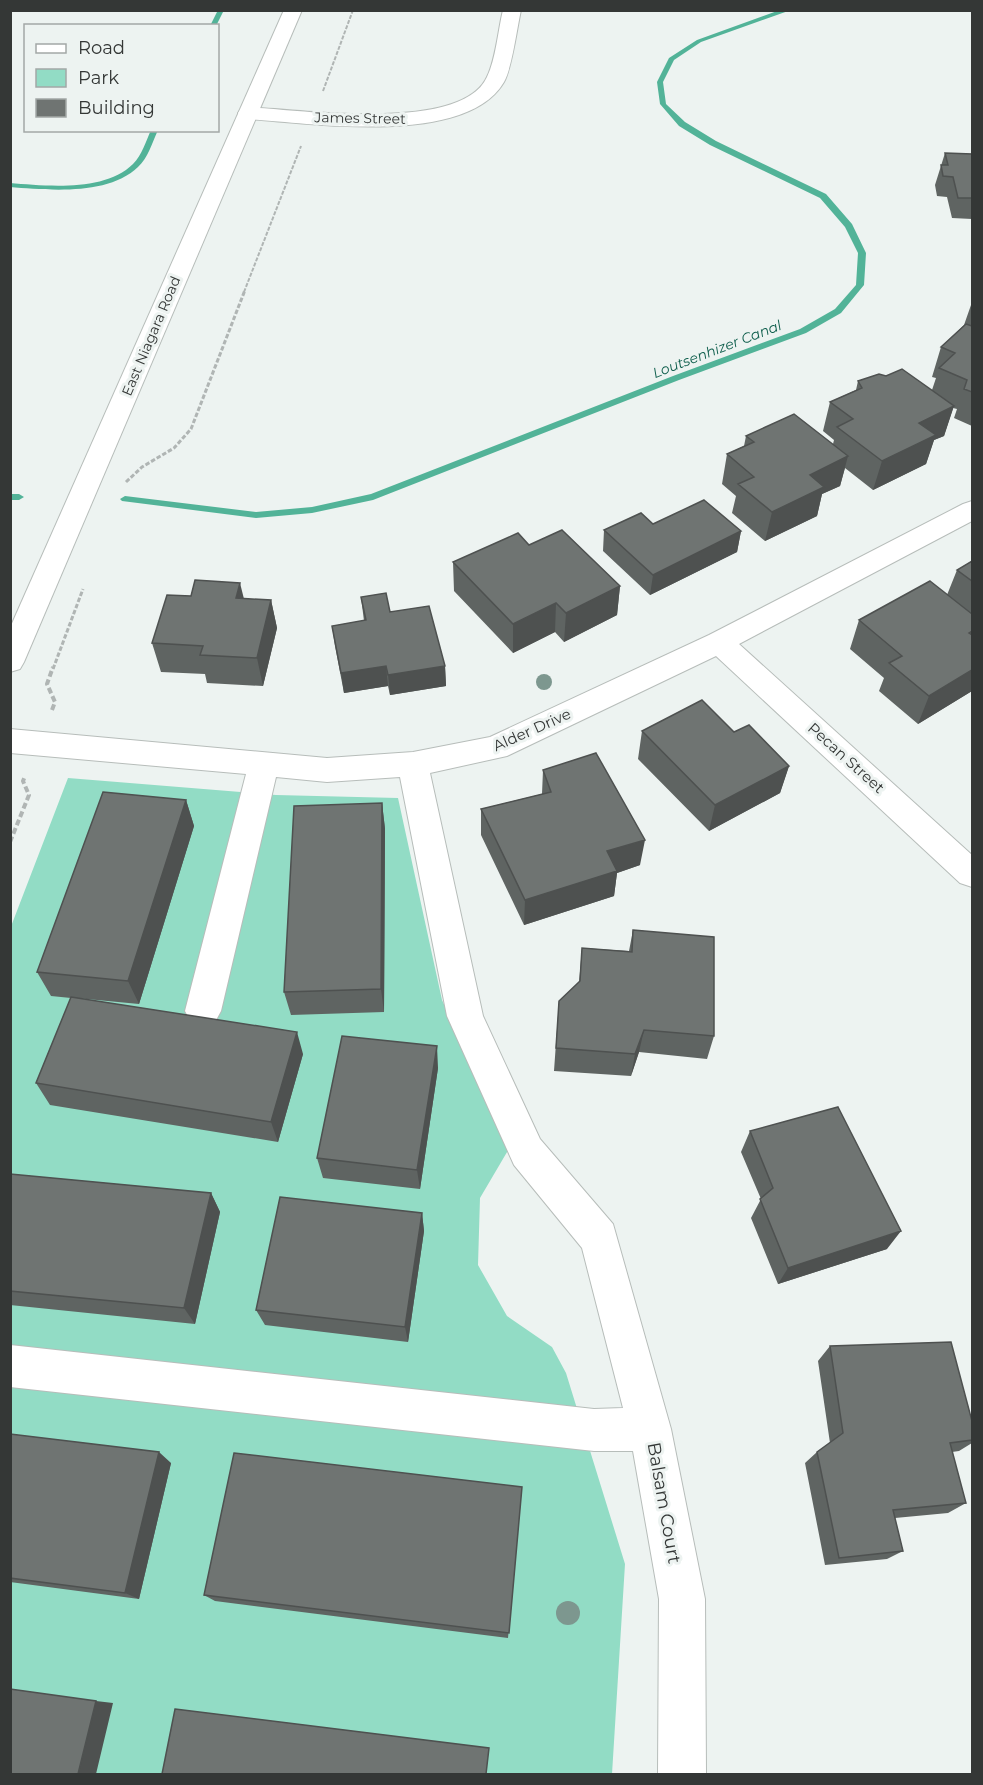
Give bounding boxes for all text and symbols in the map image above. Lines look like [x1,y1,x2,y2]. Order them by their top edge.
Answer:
legend [24,24,219,132]
text: Road [78,37,125,59]
text: Park [78,67,119,89]
text: Building [78,97,155,119]
street label: James Street [313,108,406,128]
street label: East Niagara Road [118,273,184,399]
water label: Loutsenhizer Canal [650,316,784,382]
street label: Alder Drive [490,704,574,755]
street label: Pecan Street [804,718,888,797]
street label: Balsam Court [643,1441,685,1565]

